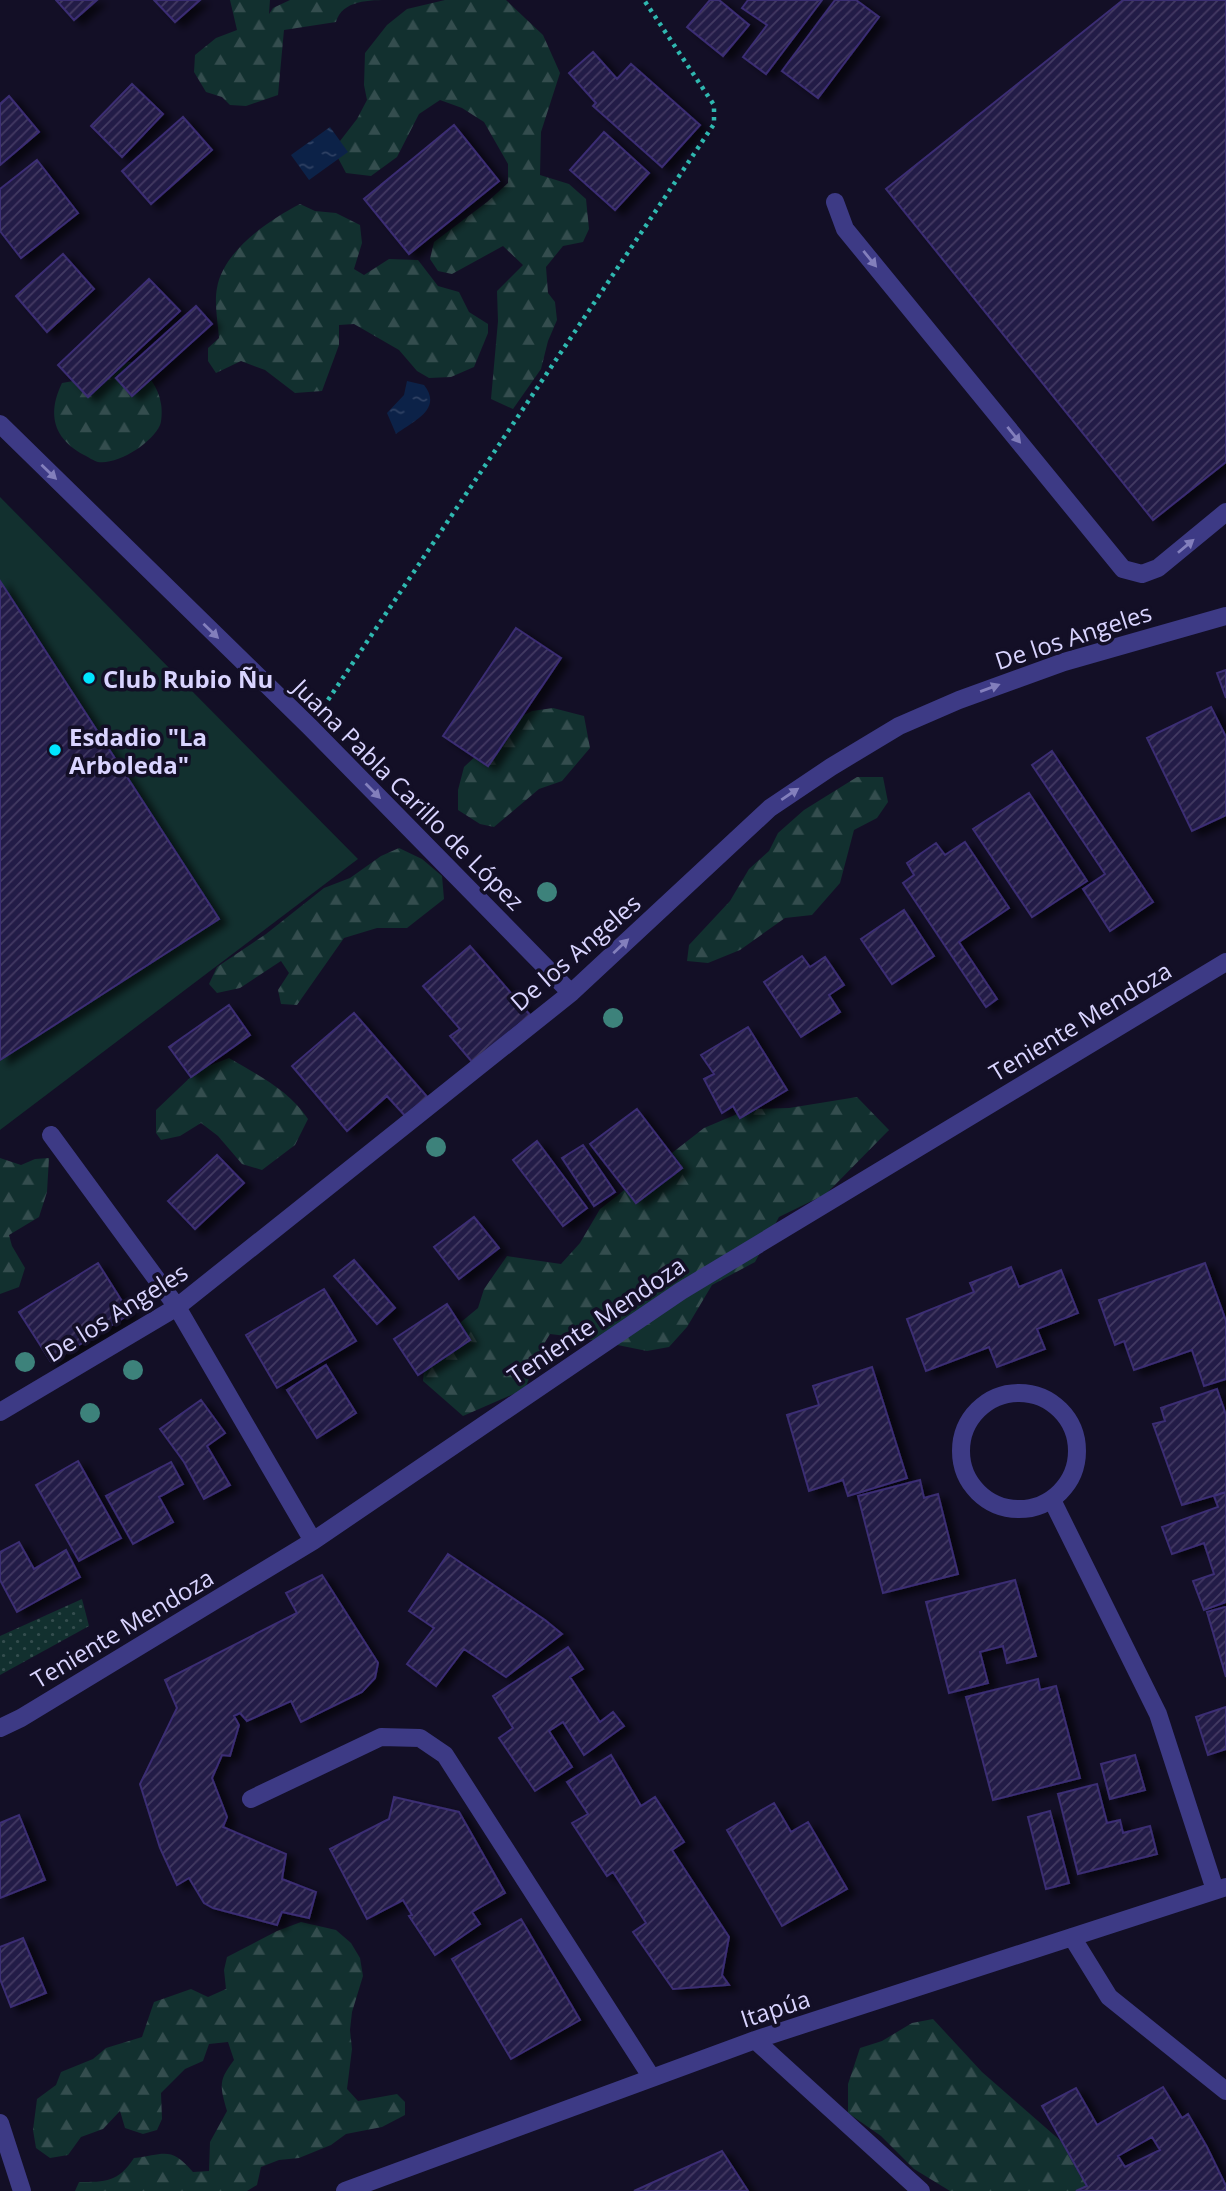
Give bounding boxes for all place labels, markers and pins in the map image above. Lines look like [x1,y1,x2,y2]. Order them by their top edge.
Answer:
place label: Club Rubio Ñu [103,662,273,695]
marker: Club Rubio Ñu [81,670,97,686]
place label: Esdadio "La Arboleda" [69,720,207,781]
marker: Esdadio "La Arboleda" [47,742,63,758]

